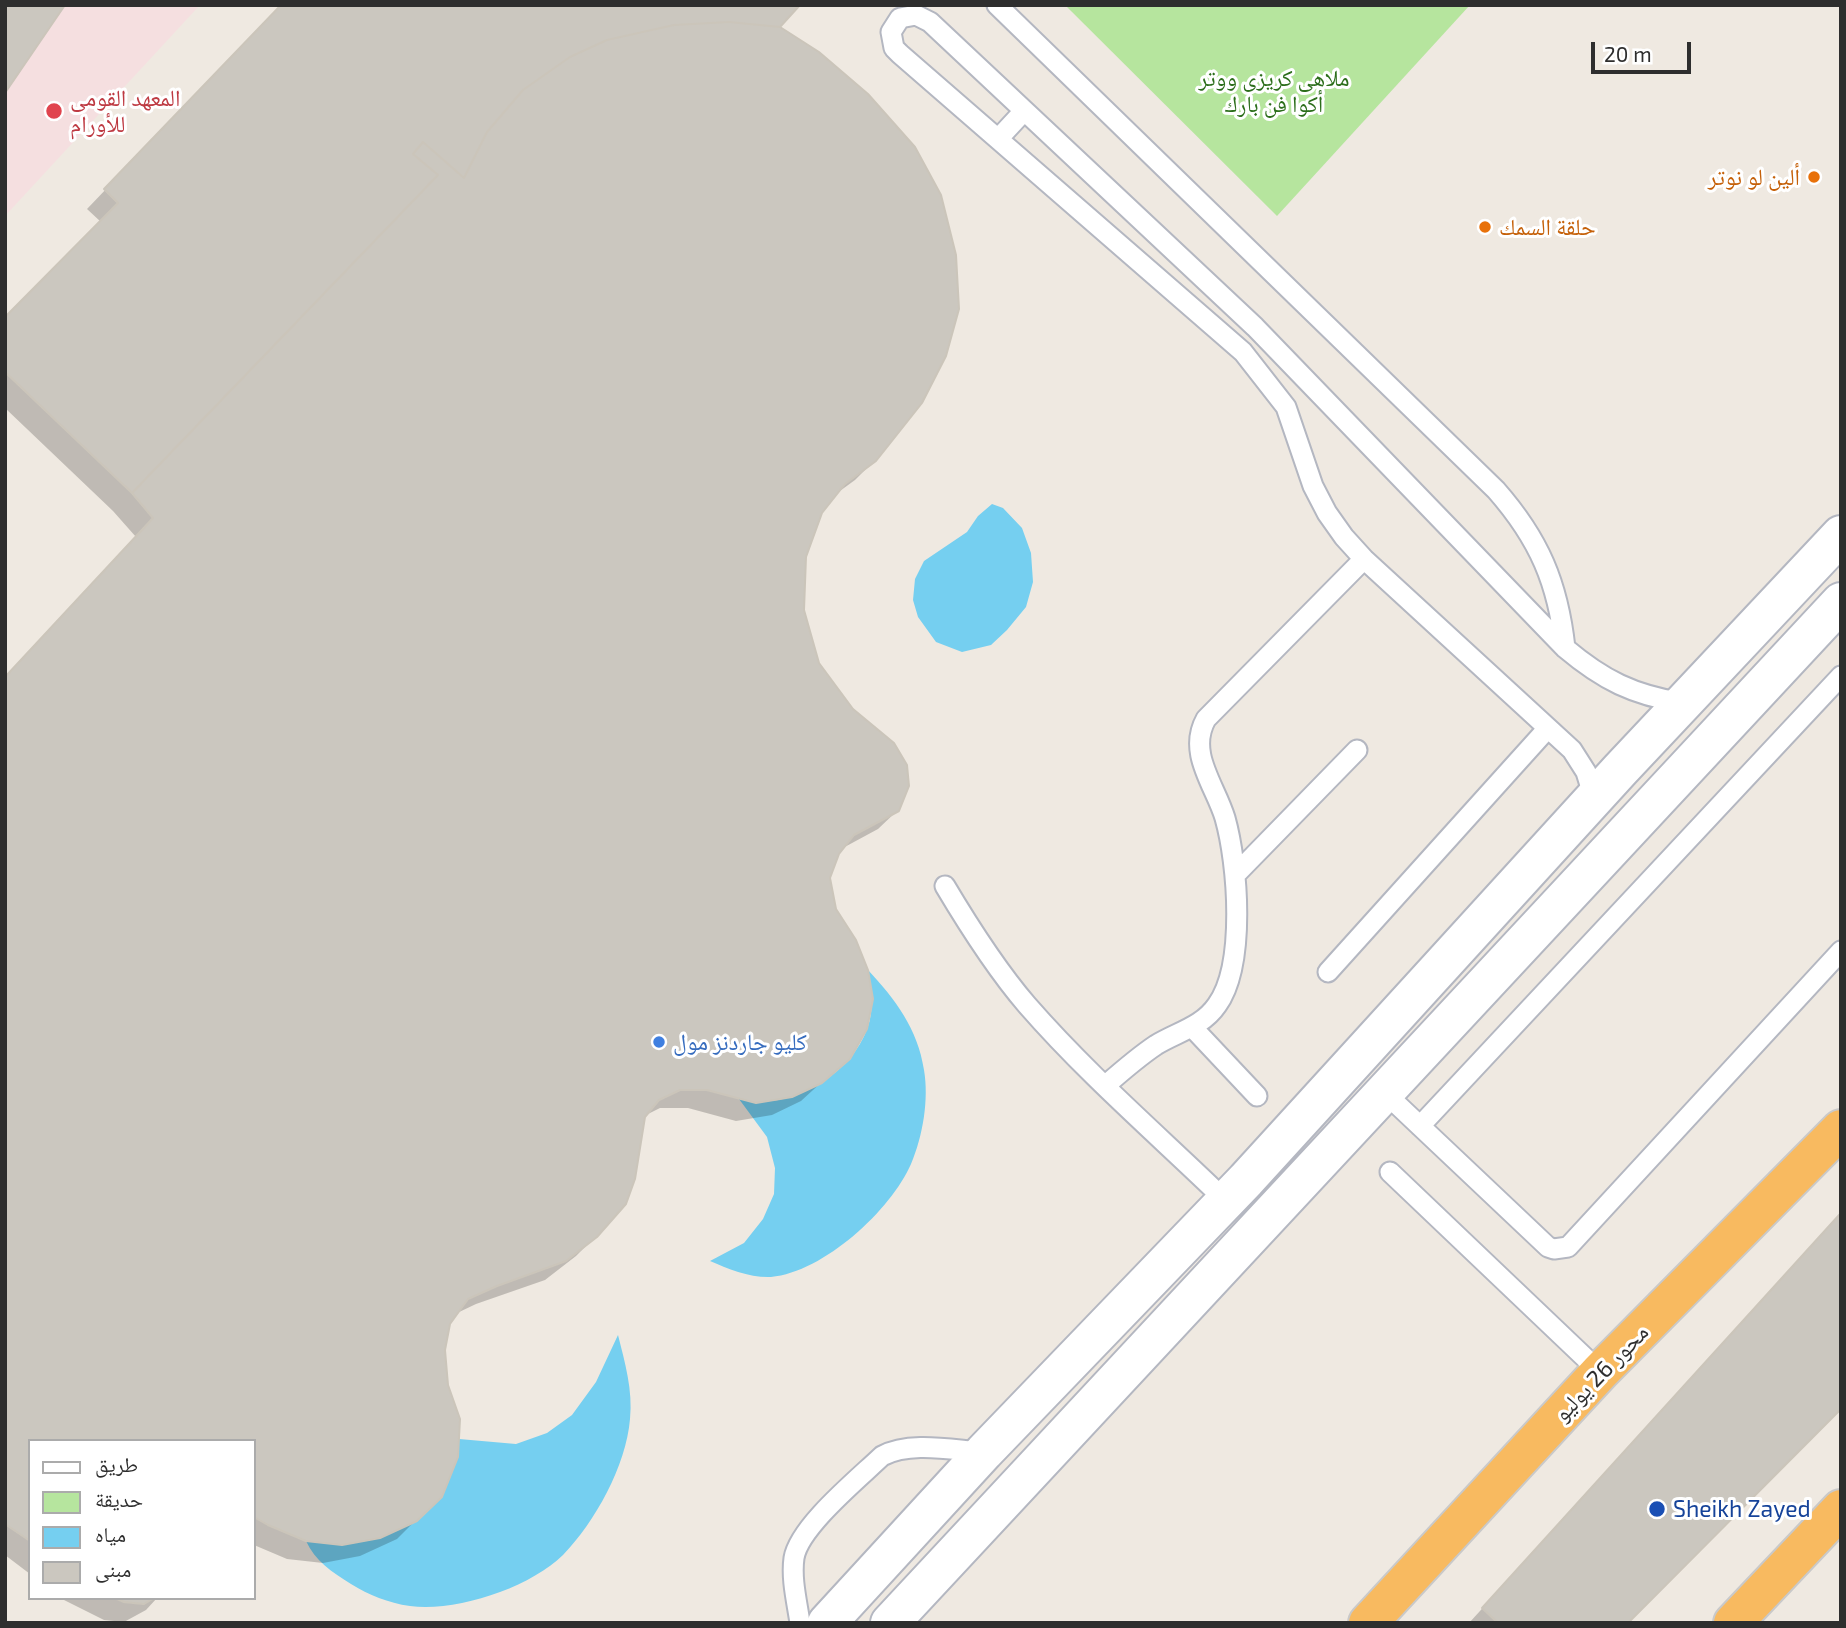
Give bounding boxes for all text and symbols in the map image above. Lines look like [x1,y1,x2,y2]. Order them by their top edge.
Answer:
scale bar [1594,28,1694,72]
text: 20 m [1604,41,1652,66]
park label: ملاهى كريزى ووتر أكوا فن بارك [1198,64,1350,118]
place label: المعهد القومى للأورام [70,84,180,138]
marker: المعهد القومى للأورام [44,101,64,121]
place label: ألين لو نوتر [1708,163,1800,191]
marker: ألين لو نوتر [1806,169,1822,185]
place label: حلقة السمك [1499,213,1596,241]
marker: حلقة السمك [1477,219,1493,235]
place label: كليو جاردنز مول [673,1028,807,1056]
marker: كليو جاردنز مول [651,1034,667,1050]
street label: محور 26 يوليو [1548,1319,1654,1427]
legend [28,1439,256,1600]
text: طريق [95,1451,138,1476]
text: حديقة [95,1486,143,1511]
place label: Sheikh Zayed [1673,1495,1811,1523]
marker: Sheikh Zayed [1647,1499,1667,1519]
text: مياه [95,1521,126,1546]
text: مبنى [95,1556,131,1581]

